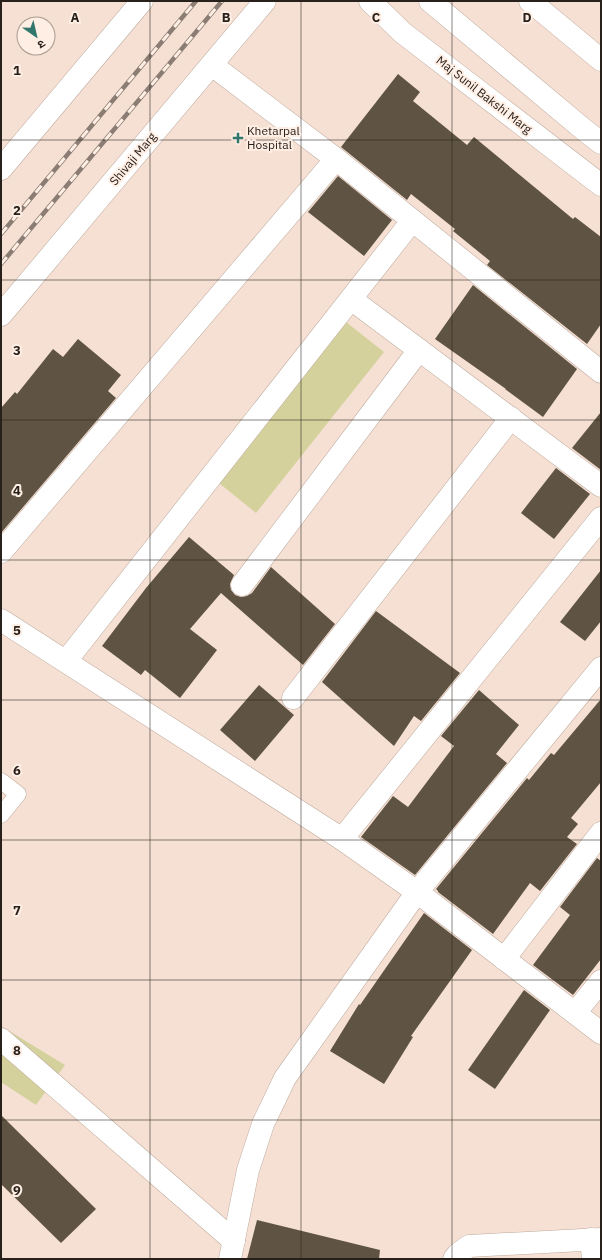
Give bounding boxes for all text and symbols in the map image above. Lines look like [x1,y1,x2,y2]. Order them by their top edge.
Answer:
text: A [71,9,80,26]
text: B [222,9,231,26]
text: C [372,9,381,26]
text: D [522,9,532,26]
north arrow [16,16,56,56]
text: उ [35,37,48,52]
street label: Maj Sunil Bakshi Marg [433,53,536,137]
text: 1 [13,62,21,79]
place label: Khetarpal Hospital [247,123,300,152]
street label: Shivaji Marg [106,129,159,188]
marker: Khetarpal Hospital [232,132,244,144]
text: 2 [13,202,21,219]
text: 3 [13,342,21,359]
text: 4 [13,482,21,499]
text: 5 [13,622,21,639]
text: 6 [13,762,21,779]
text: 7 [13,902,21,919]
text: 8 [13,1042,21,1059]
text: 9 [13,1182,21,1199]

